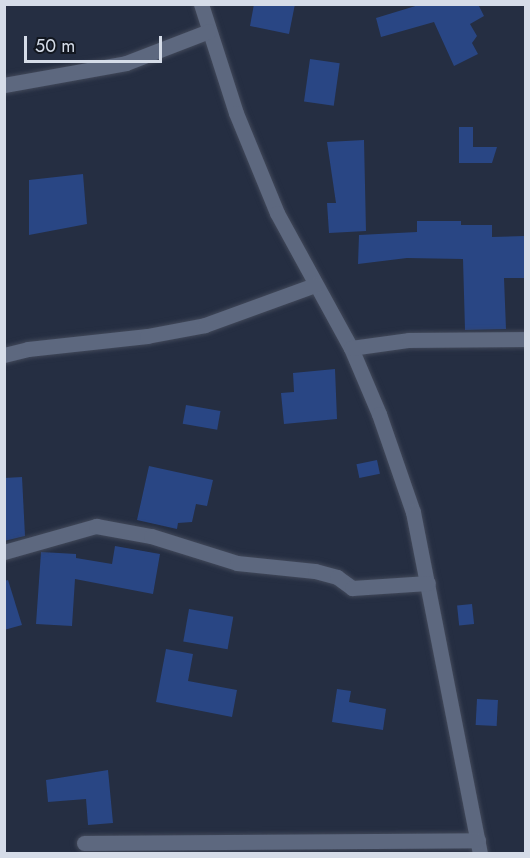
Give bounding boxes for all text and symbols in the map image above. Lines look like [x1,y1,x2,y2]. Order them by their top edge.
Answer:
scale bar [27,24,165,62]
text: 50 m [35,33,75,59]

